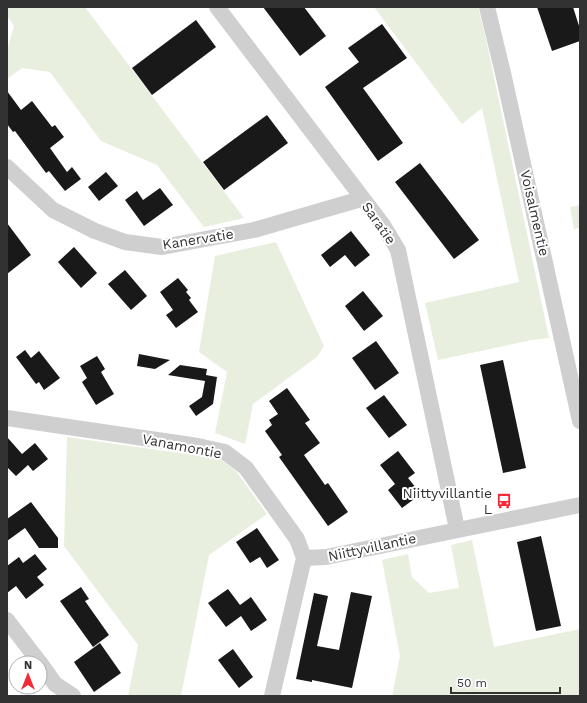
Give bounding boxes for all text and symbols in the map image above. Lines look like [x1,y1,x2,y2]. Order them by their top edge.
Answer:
street label: Voisalmentie [517,168,553,258]
street label: Saratie [359,199,399,247]
street label: Kanervatie [161,225,235,253]
street label: Vanamontie [141,430,223,462]
place label: Niittyvillantie L [402,485,492,517]
bus stop icon: Niittyvillantie L [495,492,513,510]
street label: Niittyvillantie [327,530,417,564]
north arrow [8,655,48,695]
text: N [24,659,32,672]
scale bar [451,669,560,695]
text: 50 m [457,676,487,690]

